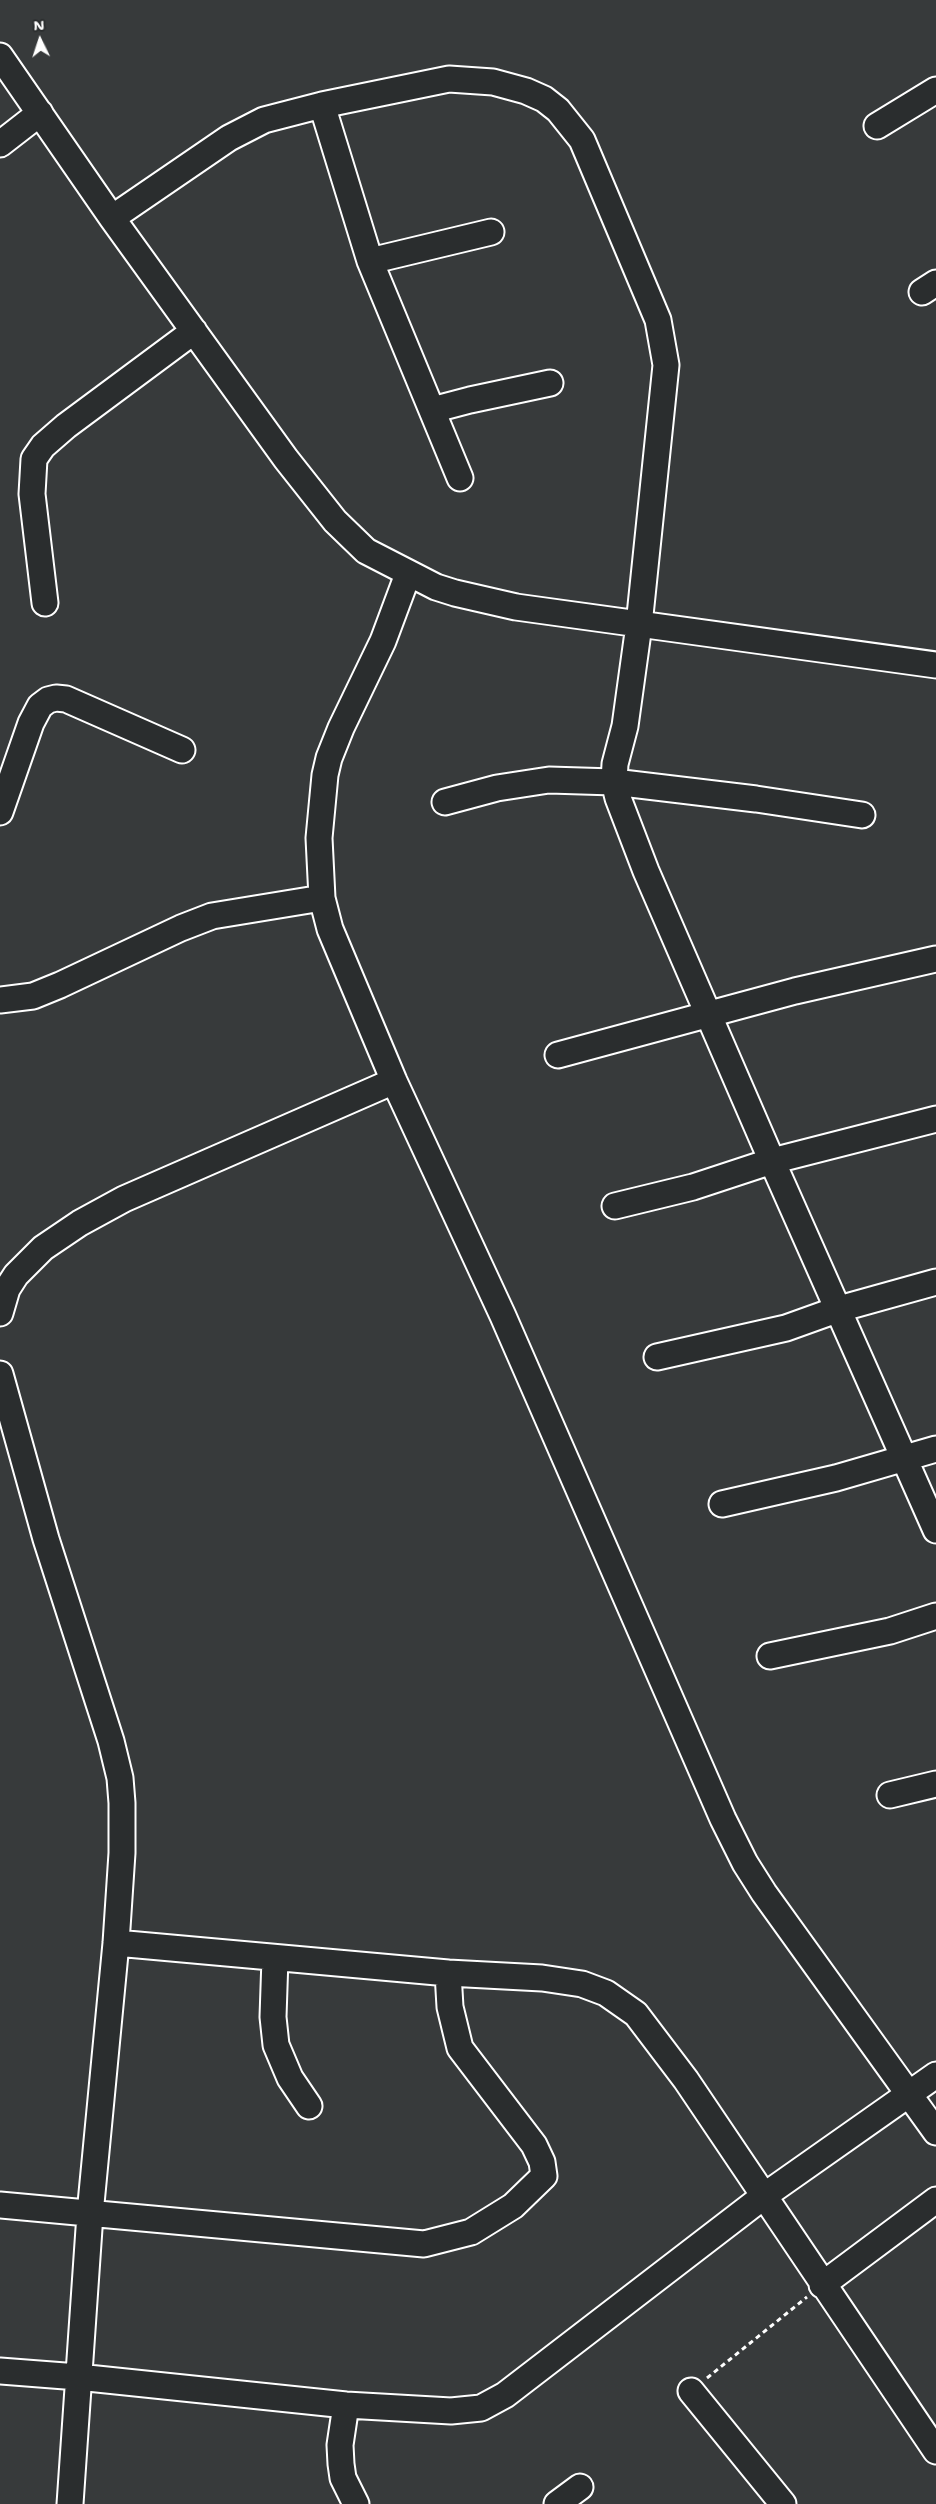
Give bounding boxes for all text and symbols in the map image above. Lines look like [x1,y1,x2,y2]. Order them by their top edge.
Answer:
north arrow [15,15,65,65]
text: N [33,16,45,34]

